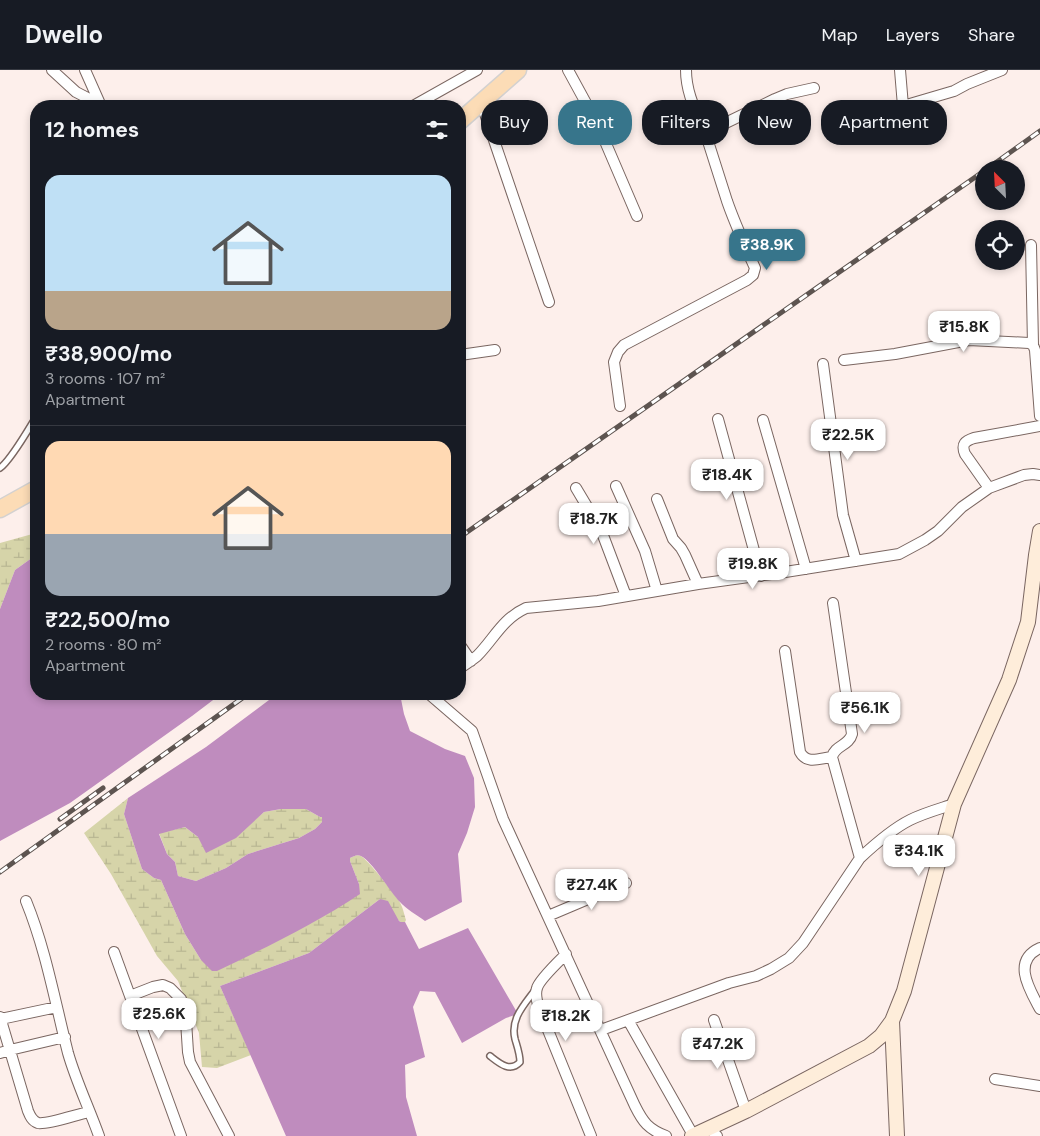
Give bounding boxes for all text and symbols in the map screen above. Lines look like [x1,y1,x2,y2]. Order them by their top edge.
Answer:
text: Dwello [25,19,103,50]
text: Map [822,23,858,47]
text: Layers [886,23,940,47]
text: Share [968,23,1015,47]
chip: Buy [481,100,548,145]
chip: Rent [558,100,632,145]
chip: Filters [642,100,729,145]
chip: New [739,100,811,145]
chip: Apartment [821,100,947,145]
text: 12 homes [45,116,139,144]
icon: filters [423,116,451,144]
north arrow [975,160,1025,210]
map controls [975,160,1025,270]
icon: home [203,208,293,298]
button: locate [975,220,1025,270]
pin: ₹38.9K [726,228,808,271]
text: ₹38.9K [740,234,794,255]
pin: ₹15.8K [923,310,1005,353]
text: ₹15.8K [939,316,989,337]
text: ₹38,900/mo [45,340,172,368]
text: 3 rooms · 107 m² [45,368,165,389]
text: Apartment [45,389,125,410]
pin: ₹22.5K [807,418,889,461]
text: ₹22.5K [822,424,874,445]
pin: ₹18.4K [686,458,768,501]
text: ₹18.4K [702,464,752,485]
icon: home [203,473,293,563]
pin: ₹18.7K [553,502,635,545]
text: ₹18.7K [570,508,618,529]
pin: ₹19.8K [712,548,794,590]
text: ₹19.8K [728,553,778,574]
text: ₹22,500/mo [45,606,170,634]
text: 2 rooms · 80 m² [45,634,162,655]
text: Apartment [45,655,125,676]
pin: ₹56.1K [824,692,906,734]
text: ₹56.1K [840,697,890,718]
pin: ₹34.1K [878,834,960,877]
text: ₹34.1K [894,840,944,861]
pin: ₹27.4K [551,868,633,911]
text: ₹27.4K [566,874,618,895]
pin: ₹25.6K [118,998,200,1040]
pin: ₹18.2K [525,1000,607,1042]
text: ₹25.6K [132,1003,186,1024]
text: ₹18.2K [541,1005,591,1026]
pin: ₹47.2K [677,1028,759,1070]
text: ₹47.2K [692,1033,744,1054]

